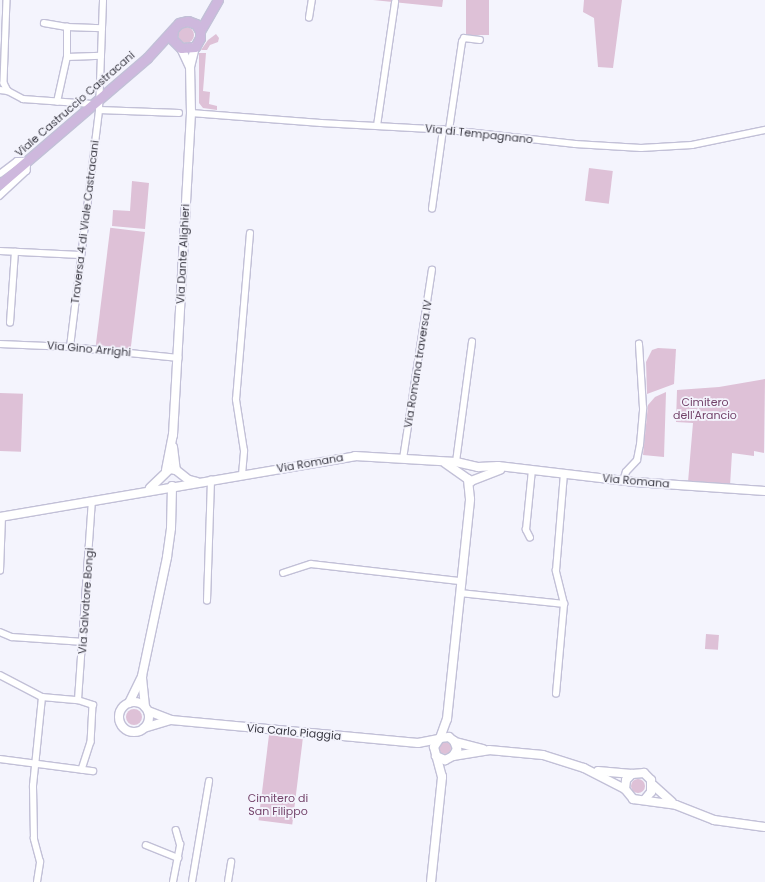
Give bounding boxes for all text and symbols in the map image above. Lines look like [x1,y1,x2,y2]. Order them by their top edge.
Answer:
street label: Viale Castruccio Castracani [13,49,137,159]
street label: Via di Tempagnano [424,122,534,146]
street label: Traversa 4 di Viale Castracani [68,139,102,305]
street label: Via Dante Alighieri [174,204,192,304]
street label: Via Romana traversa IV [401,299,435,429]
street label: Via Gino Arrighi [46,339,132,359]
park label: Cimitero dell'Arancio [673,396,737,422]
street label: Via Romana [276,451,344,475]
street label: Via Romana [602,471,670,491]
street label: Via Salvatore Bongi [76,547,96,655]
street label: Via Carlo Piaggia [246,721,342,743]
park label: Cimitero di San Filippo [248,792,308,818]

